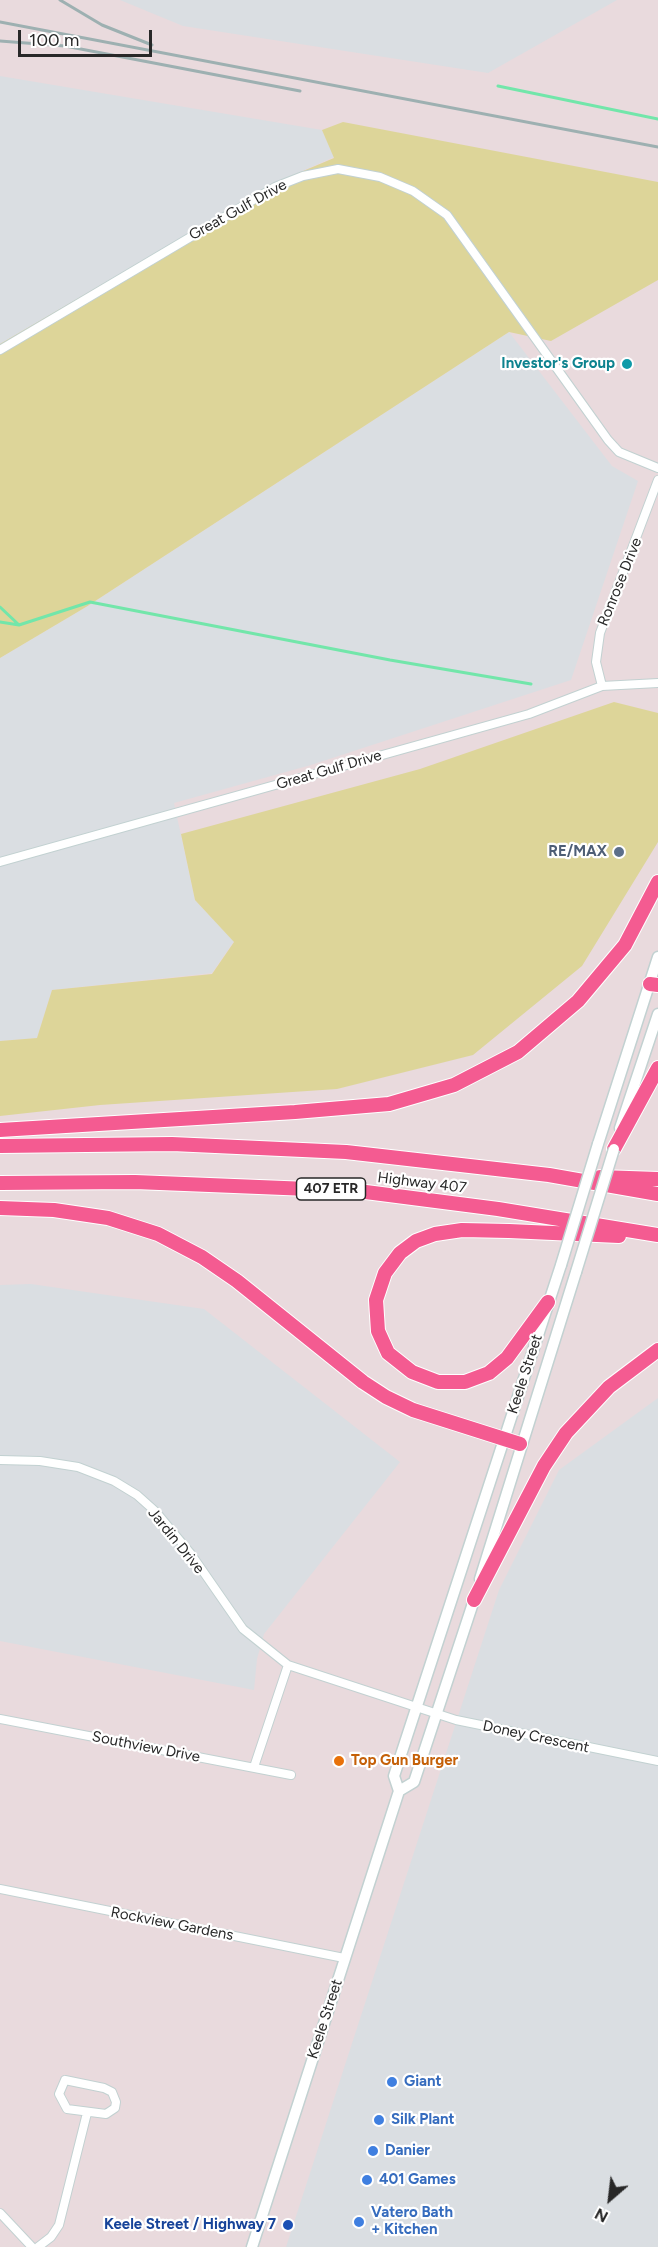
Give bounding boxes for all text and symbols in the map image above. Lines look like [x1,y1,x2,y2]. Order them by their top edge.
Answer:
scale bar [21,18,154,56]
text: 100 m [29,29,79,51]
street label: Great Gulf Drive [186,176,290,244]
place label: Investor's Group [501,355,615,373]
marker: Investor's Group [620,357,634,371]
street label: Ronrose Drive [594,535,646,629]
street label: Great Gulf Drive [274,746,384,794]
place label: RE/MAX [548,843,607,861]
marker: RE/MAX [612,845,626,859]
street label: Highway 407 [376,1169,468,1197]
road number: 407 ETR [296,1178,366,1200]
street label: Keele Street [504,1332,546,1416]
street label: Jardin Drive [144,1504,208,1578]
street label: Doney Crescent [481,1717,591,1757]
street label: Southview Drive [90,1728,202,1766]
place label: Top Gun Burger [351,1752,458,1770]
marker: Top Gun Burger [332,1754,346,1768]
street label: Rockview Gardens [109,1903,235,1945]
street label: Keele Street [304,1977,346,2061]
place label: Giant [404,2073,442,2091]
marker: Giant [385,2075,399,2089]
place label: Silk Plant [391,2111,455,2129]
marker: Silk Plant [372,2113,386,2127]
place label: Danier [385,2142,430,2160]
marker: Danier [366,2144,380,2158]
north arrow [580,2169,640,2229]
place label: 401 Games [379,2171,456,2189]
marker: 401 Games [360,2173,374,2187]
place label: Vatero Bath + Kitchen [371,2204,453,2239]
text: N [591,2204,611,2227]
marker: Vatero Bath + Kitchen [352,2215,366,2229]
place label: Keele Street / Highway 7 [104,2216,276,2234]
marker: Keele Street / Highway 7 [281,2218,295,2232]

